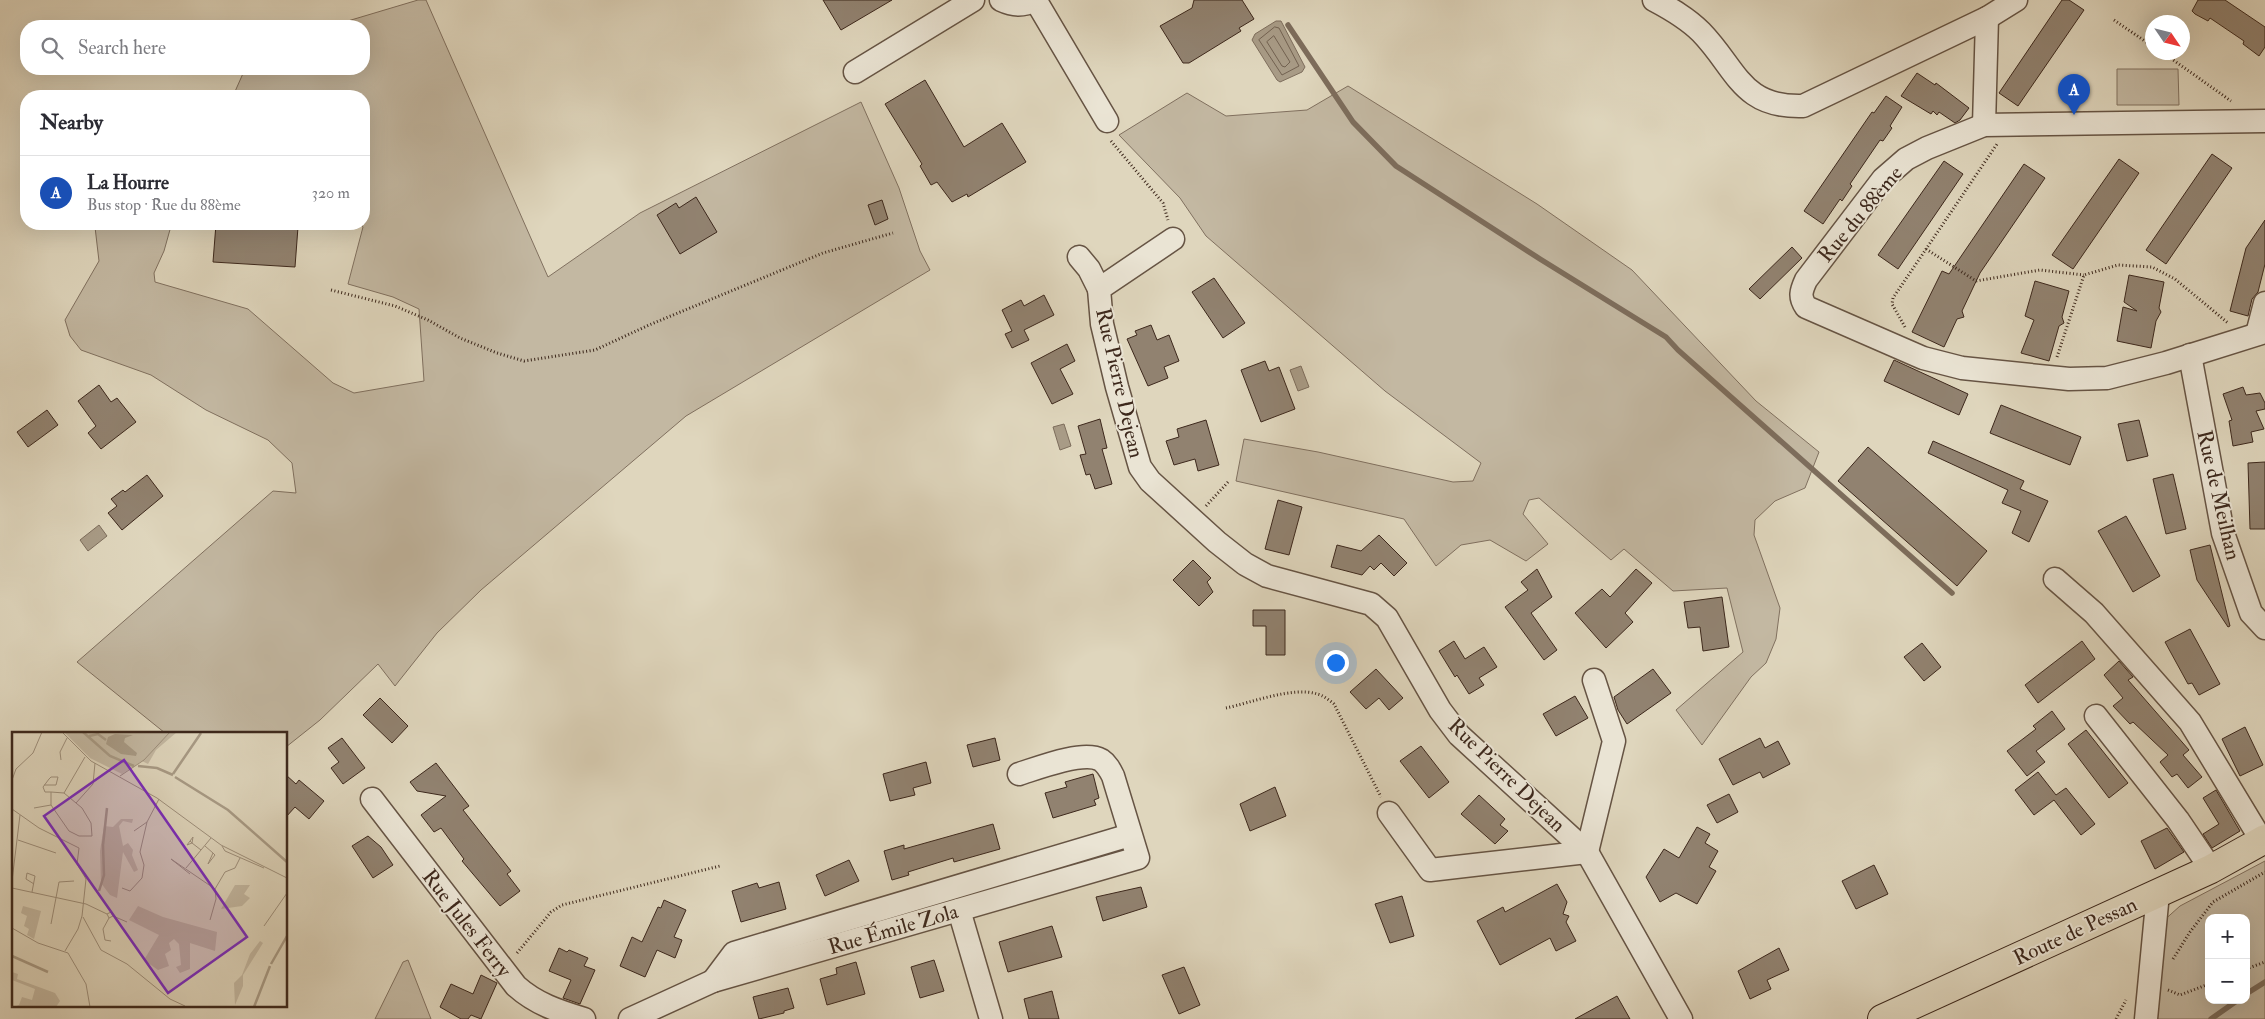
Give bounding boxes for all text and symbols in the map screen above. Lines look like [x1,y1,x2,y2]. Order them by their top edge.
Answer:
north arrow [2145,15,2190,60]
search box [20,20,370,75]
icon: search [38,34,66,62]
text: Search here [78,36,166,60]
pin: A [2058,74,2090,115]
text: Nearby [40,109,103,136]
street label: Rue du 88ème [1812,160,1909,268]
text: La Hourre [87,171,169,195]
text: A [51,183,61,203]
text: 320 m [312,183,350,203]
text: Bus stop · Rue du 88ème [87,195,241,215]
street label: Rue Pierre Dejean [1089,305,1150,461]
street label: Rue de Meilhan [2190,427,2247,563]
your location [1323,650,1349,676]
street label: Rue Pierre Dejean [1442,712,1571,838]
inset map [12,732,288,1006]
street label: Rue Jules Ferry [416,864,518,983]
street label: Route de Pessan [2009,891,2142,972]
street label: Rue Émile Zola [825,898,962,961]
map controls [2205,914,2250,1004]
button: + [2205,914,2250,959]
button: − [2205,959,2250,1004]

